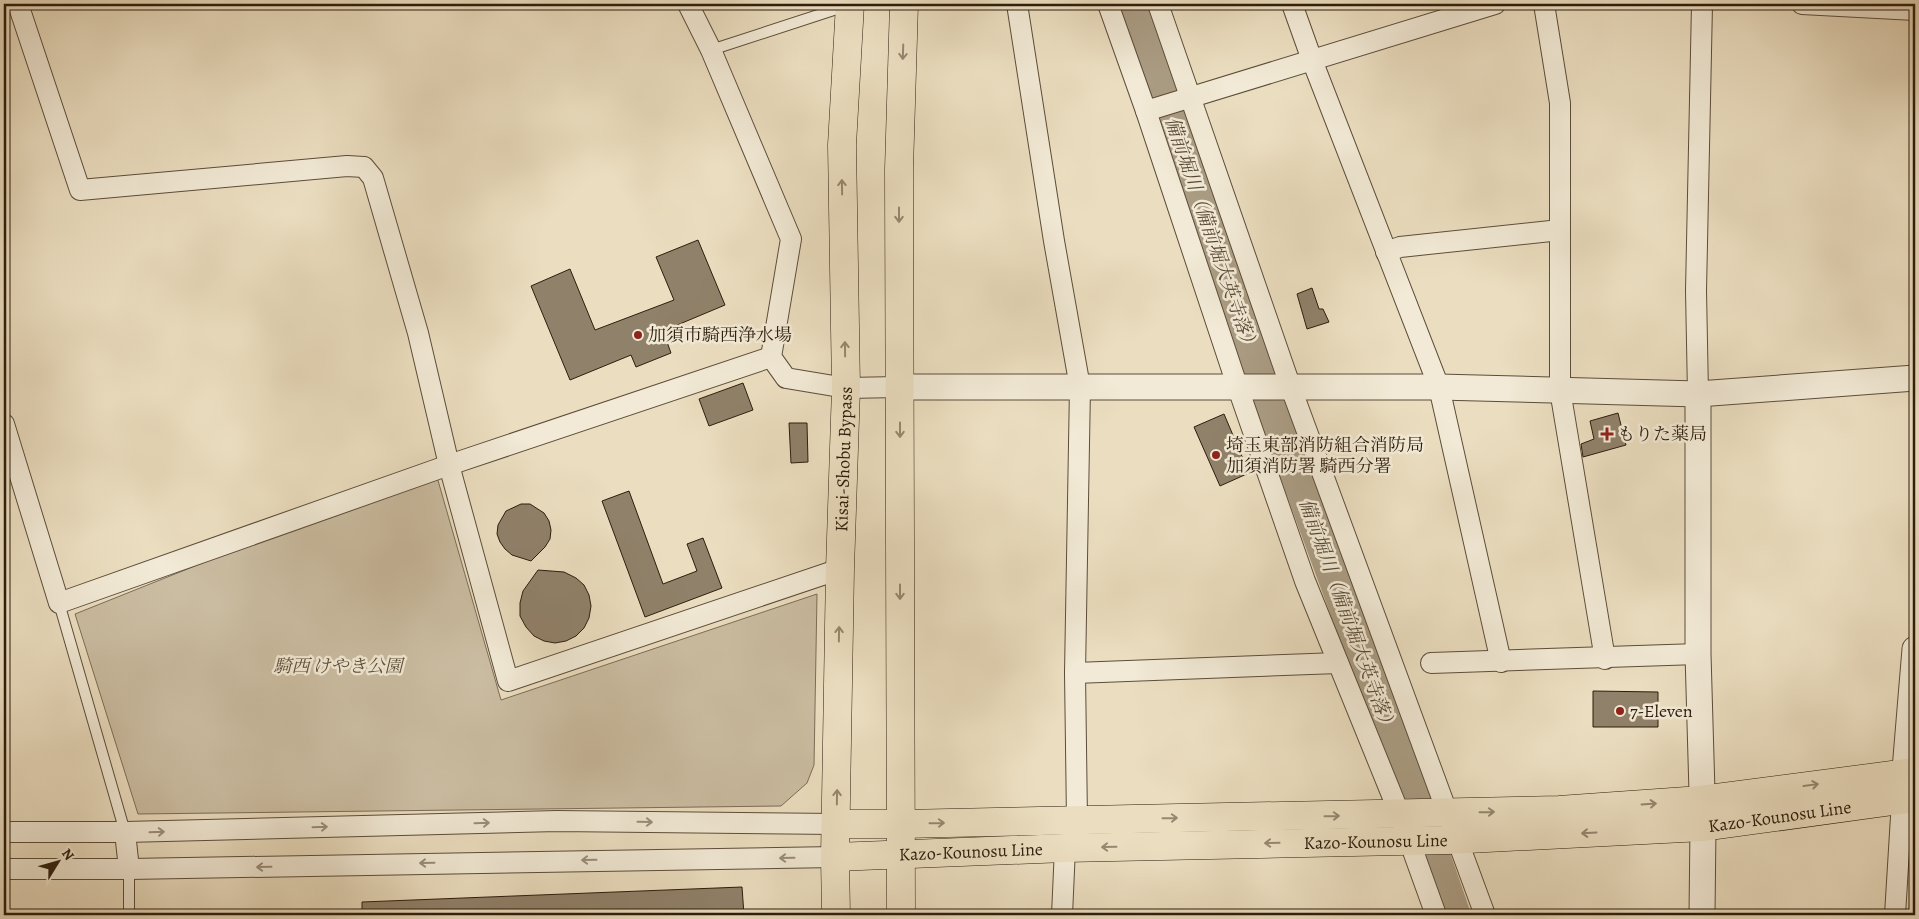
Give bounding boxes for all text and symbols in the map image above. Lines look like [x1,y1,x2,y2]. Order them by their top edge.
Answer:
one-way arrow [898,44,907,60]
water label: 備前堀川（備前堀大英寺落） [1159,113,1264,355]
one-way arrow [838,179,847,195]
one-way arrow [894,206,904,223]
place label: 加須市騎西浄水場 [648,323,792,347]
marker: 加須市騎西浄水場 [632,329,644,341]
one-way arrow [841,341,850,357]
street label: Kisai-Shobu Bypass [829,386,858,532]
one-way arrow [895,422,905,438]
place label: もりた薬局 [1617,422,1707,446]
marker: もりた薬局 [1601,428,1613,440]
place label: 埼玉東部消防組合消防局 加須消防署 騎西分署 [1226,433,1424,478]
marker: 埼玉東部消防組合消防局 加須消防署 騎西分署 [1210,449,1222,461]
water label: 備前堀川（備前堀大英寺落） [1293,495,1402,736]
one-way arrow [896,584,905,600]
one-way arrow [834,626,844,642]
park label: 騎西 けやき公園 [273,654,406,678]
place label: 7-Eleven [1630,699,1693,723]
marker: 7-Eleven [1614,705,1626,717]
one-way arrow [1802,780,1818,790]
one-way arrow [832,789,842,805]
street label: Kazo-Kounosu Line [1707,795,1853,838]
one-way arrow [1641,799,1657,809]
one-way arrow [1478,807,1495,817]
one-way arrow [1324,811,1340,821]
one-way arrow [1162,813,1178,823]
one-way arrow [636,817,653,827]
one-way arrow [474,818,490,828]
one-way arrow [929,818,945,828]
one-way arrow [312,822,328,832]
one-way arrow [149,827,165,836]
street label: Kazo-Kounosu Line [1303,828,1448,855]
one-way arrow [1581,828,1597,837]
north arrow [32,836,82,886]
street label: Kazo-Kounosu Line [898,837,1043,866]
one-way arrow [1264,838,1280,848]
one-way arrow [1102,842,1118,852]
text: N [57,845,79,864]
one-way arrow [779,853,795,862]
one-way arrow [581,855,598,865]
one-way arrow [419,859,435,868]
one-way arrow [256,862,272,871]

